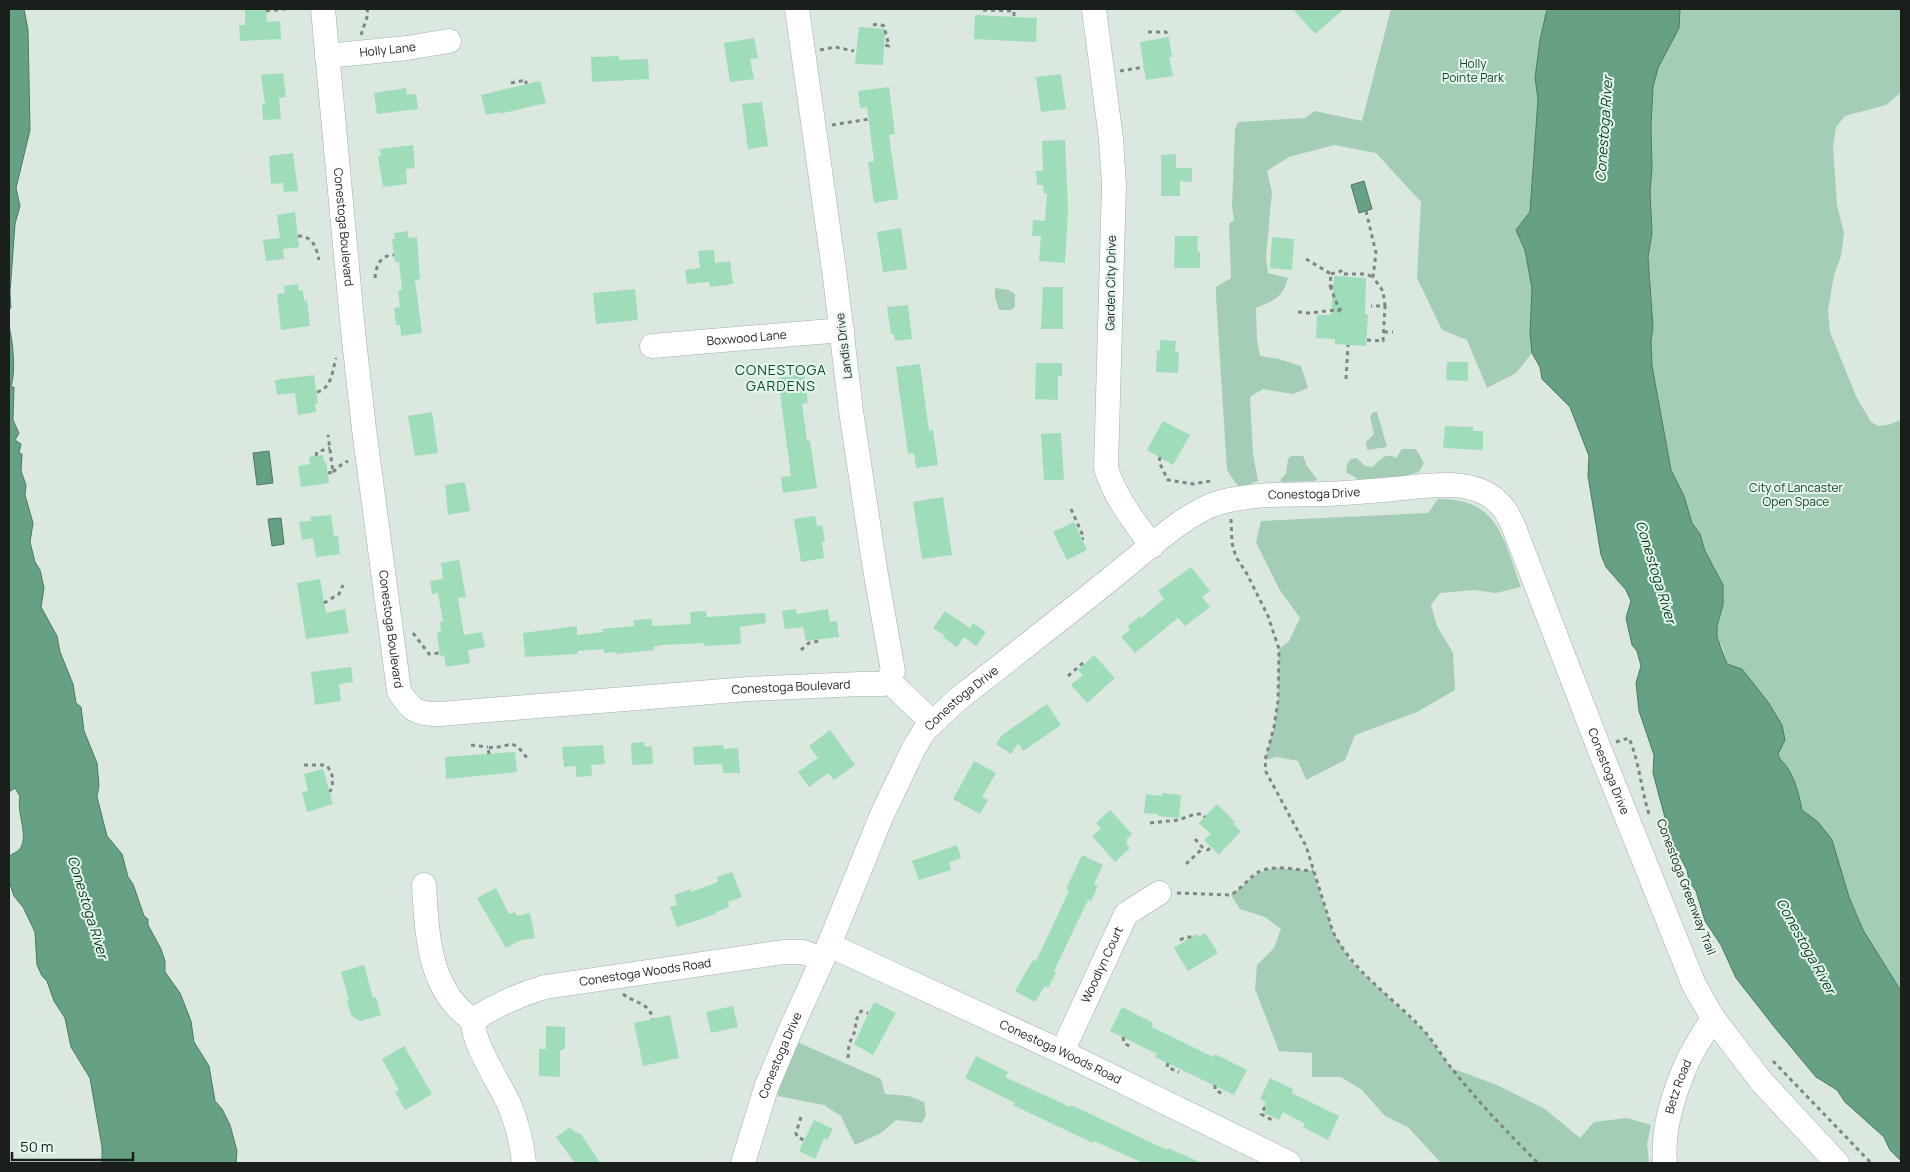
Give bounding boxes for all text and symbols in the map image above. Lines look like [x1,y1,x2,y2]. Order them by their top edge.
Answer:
street label: Holly Lane [359,38,417,61]
park label: Holly Pointe Park [1442,55,1505,86]
water label: Conestoga River [1590,73,1617,183]
street label: Conestoga Boulevard [330,167,358,287]
street label: Garden City Drive [1101,235,1120,331]
street label: Landis Drive [831,312,856,380]
street label: Boxwood Lane [706,326,787,349]
district label: CONESTOGA GARDENS [735,360,827,395]
park label: City of Lancaster Open Space [1749,479,1844,510]
street label: Conestoga Drive [1268,483,1361,503]
water label: Conestoga River [1632,518,1682,628]
street label: Conestoga Boulevard [375,569,408,689]
street label: Conestoga Drive [921,662,1002,734]
street label: Conestoga Boulevard [731,675,851,698]
street label: Conestoga Drive [1584,725,1634,817]
street label: Conestoga Greenway Trail [1653,816,1720,957]
water label: Conestoga River [64,853,114,963]
water label: Conestoga River [1772,894,1842,999]
street label: Woodlyn Court [1077,924,1127,1006]
street label: Conestoga Woods Road [578,954,712,990]
street label: Conestoga Drive [754,1009,805,1100]
street label: Conestoga Woods Road [997,1015,1124,1088]
street label: Betz Road [1661,1057,1695,1116]
scale bar [12,1130,134,1162]
text: 50 m [20,1136,54,1157]

